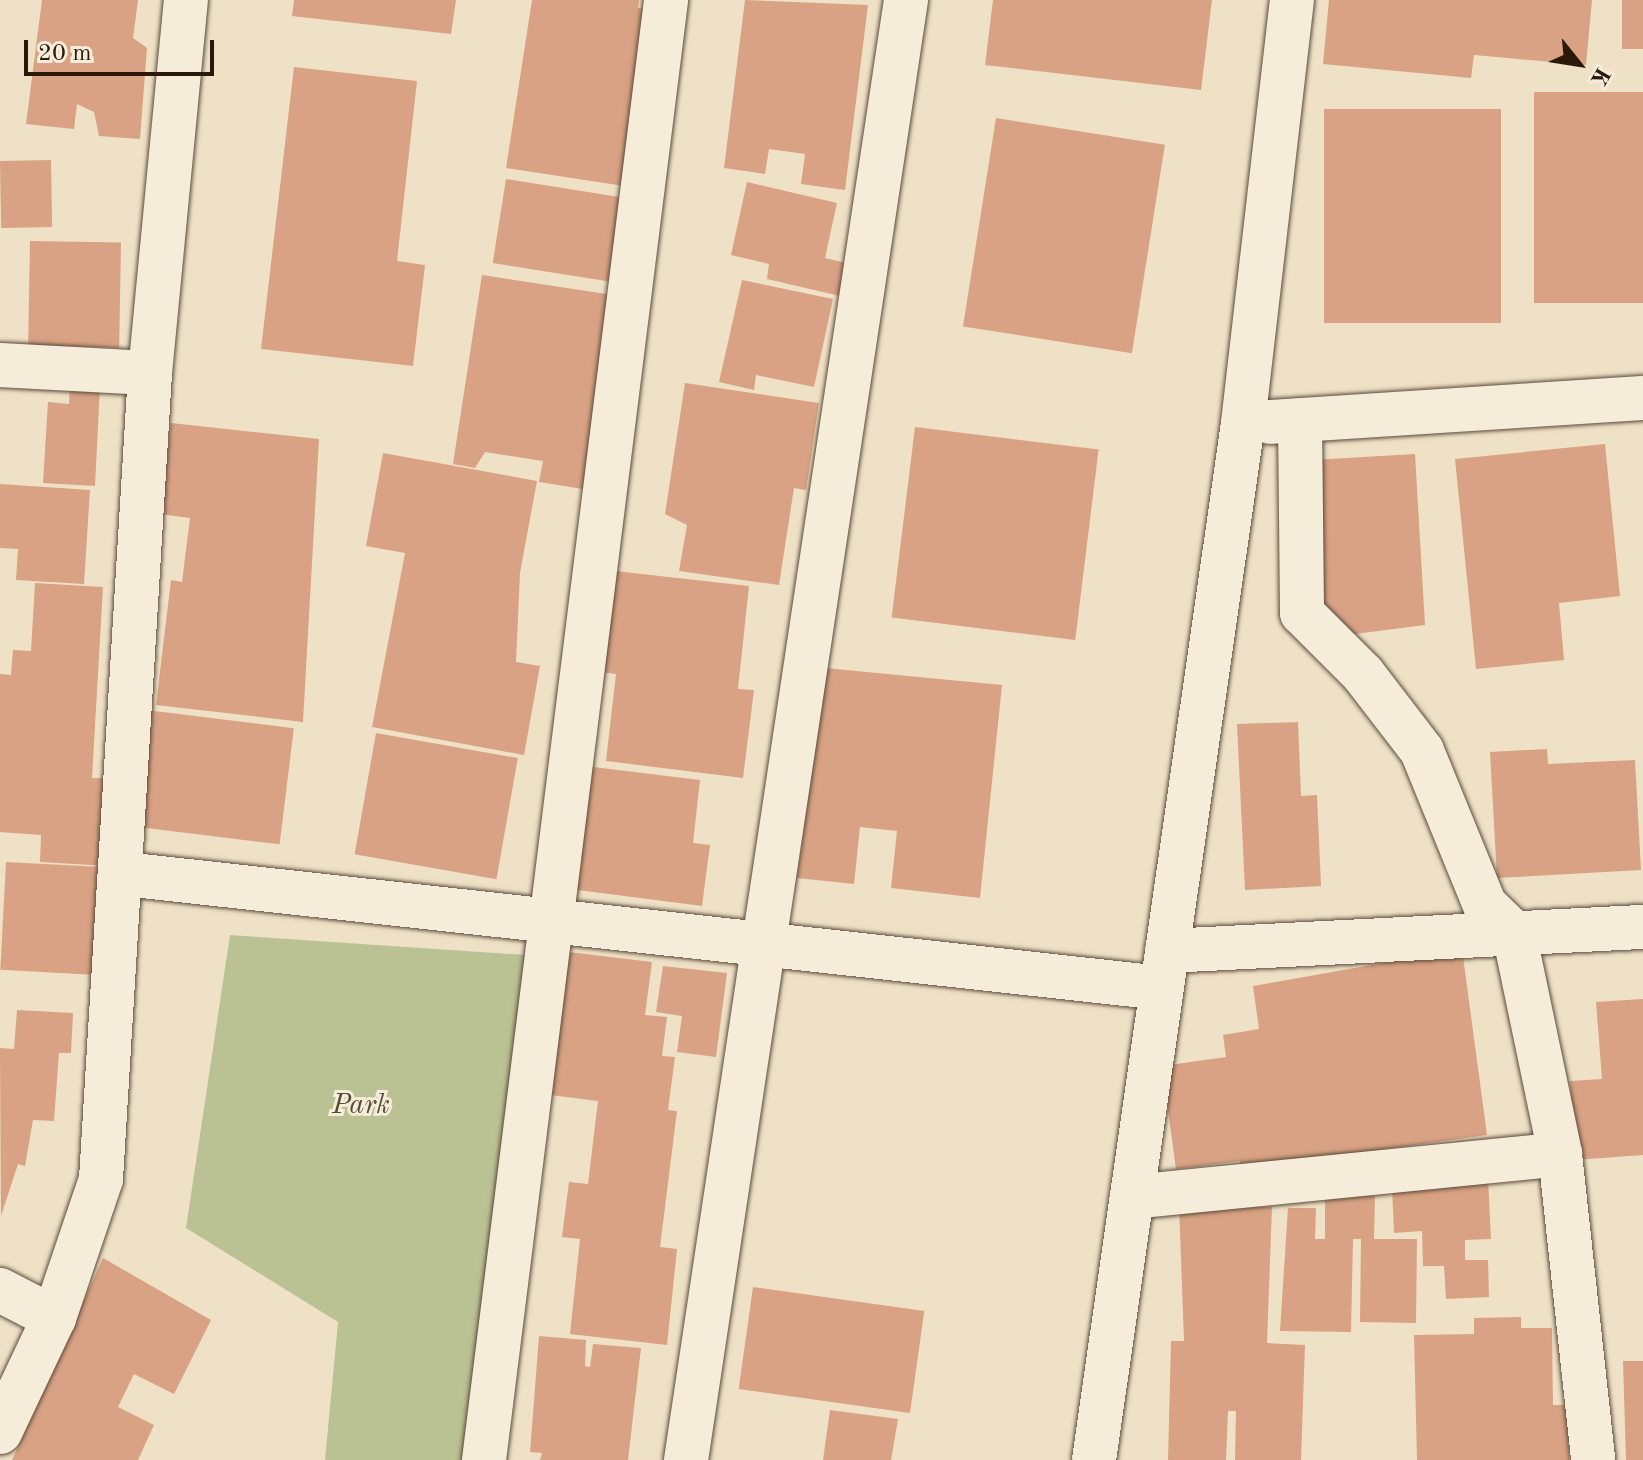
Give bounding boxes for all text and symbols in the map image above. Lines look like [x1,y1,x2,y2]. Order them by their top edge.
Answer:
scale bar [28,24,218,74]
north arrow [1539,24,1619,104]
text: 20 m [38,42,92,66]
text: K [1586,63,1614,89]
park label: Park [332,1089,390,1123]

